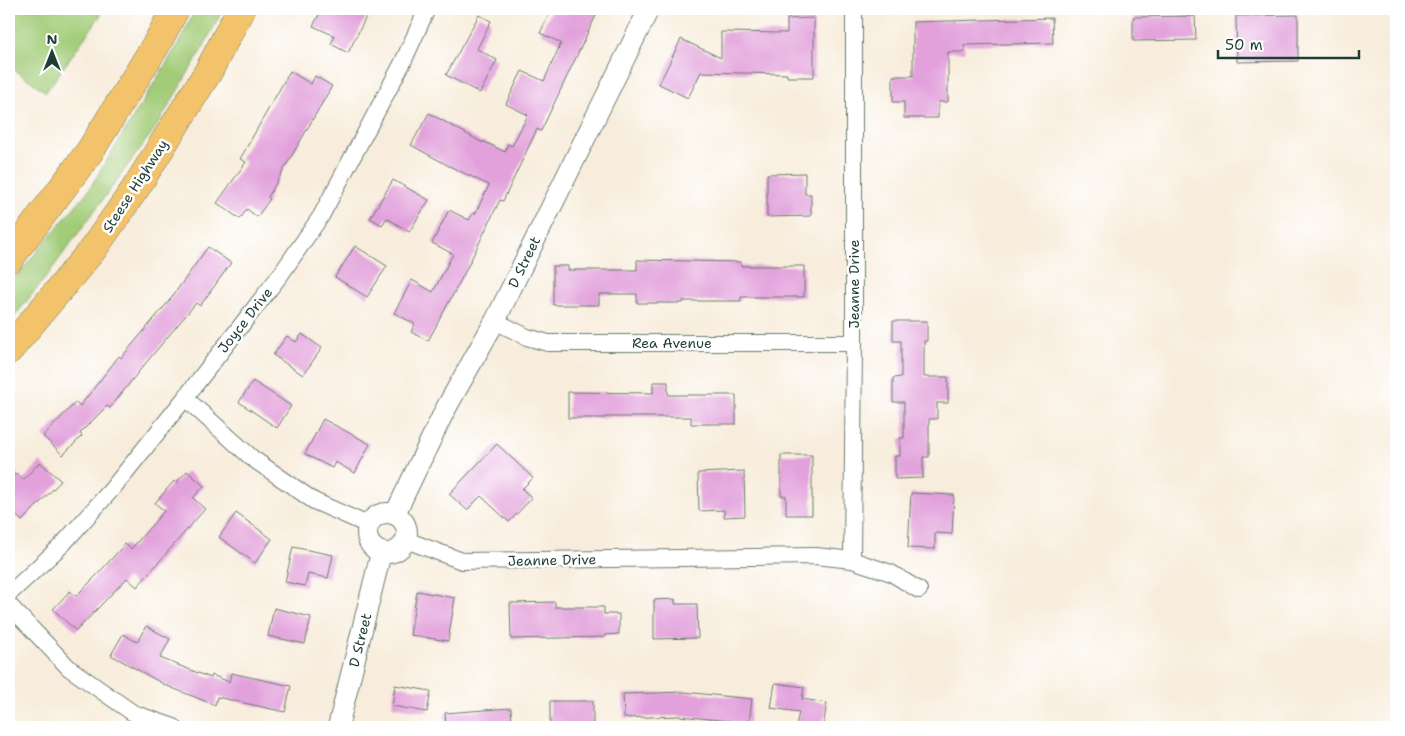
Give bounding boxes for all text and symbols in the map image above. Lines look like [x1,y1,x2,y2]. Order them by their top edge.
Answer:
north arrow [28,28,78,78]
scale bar [1218,28,1359,60]
text: N [46,30,58,48]
text: 50 m [1225,35,1263,55]
street label: Steese Highway [98,136,172,236]
street label: D Street [504,233,544,291]
street label: Jeanne Drive [845,239,863,328]
street label: Joyce Drive [214,283,276,356]
street label: Rea Avenue [632,334,712,352]
street label: Jeanne Drive [507,550,597,570]
street label: D Street [345,611,375,669]

